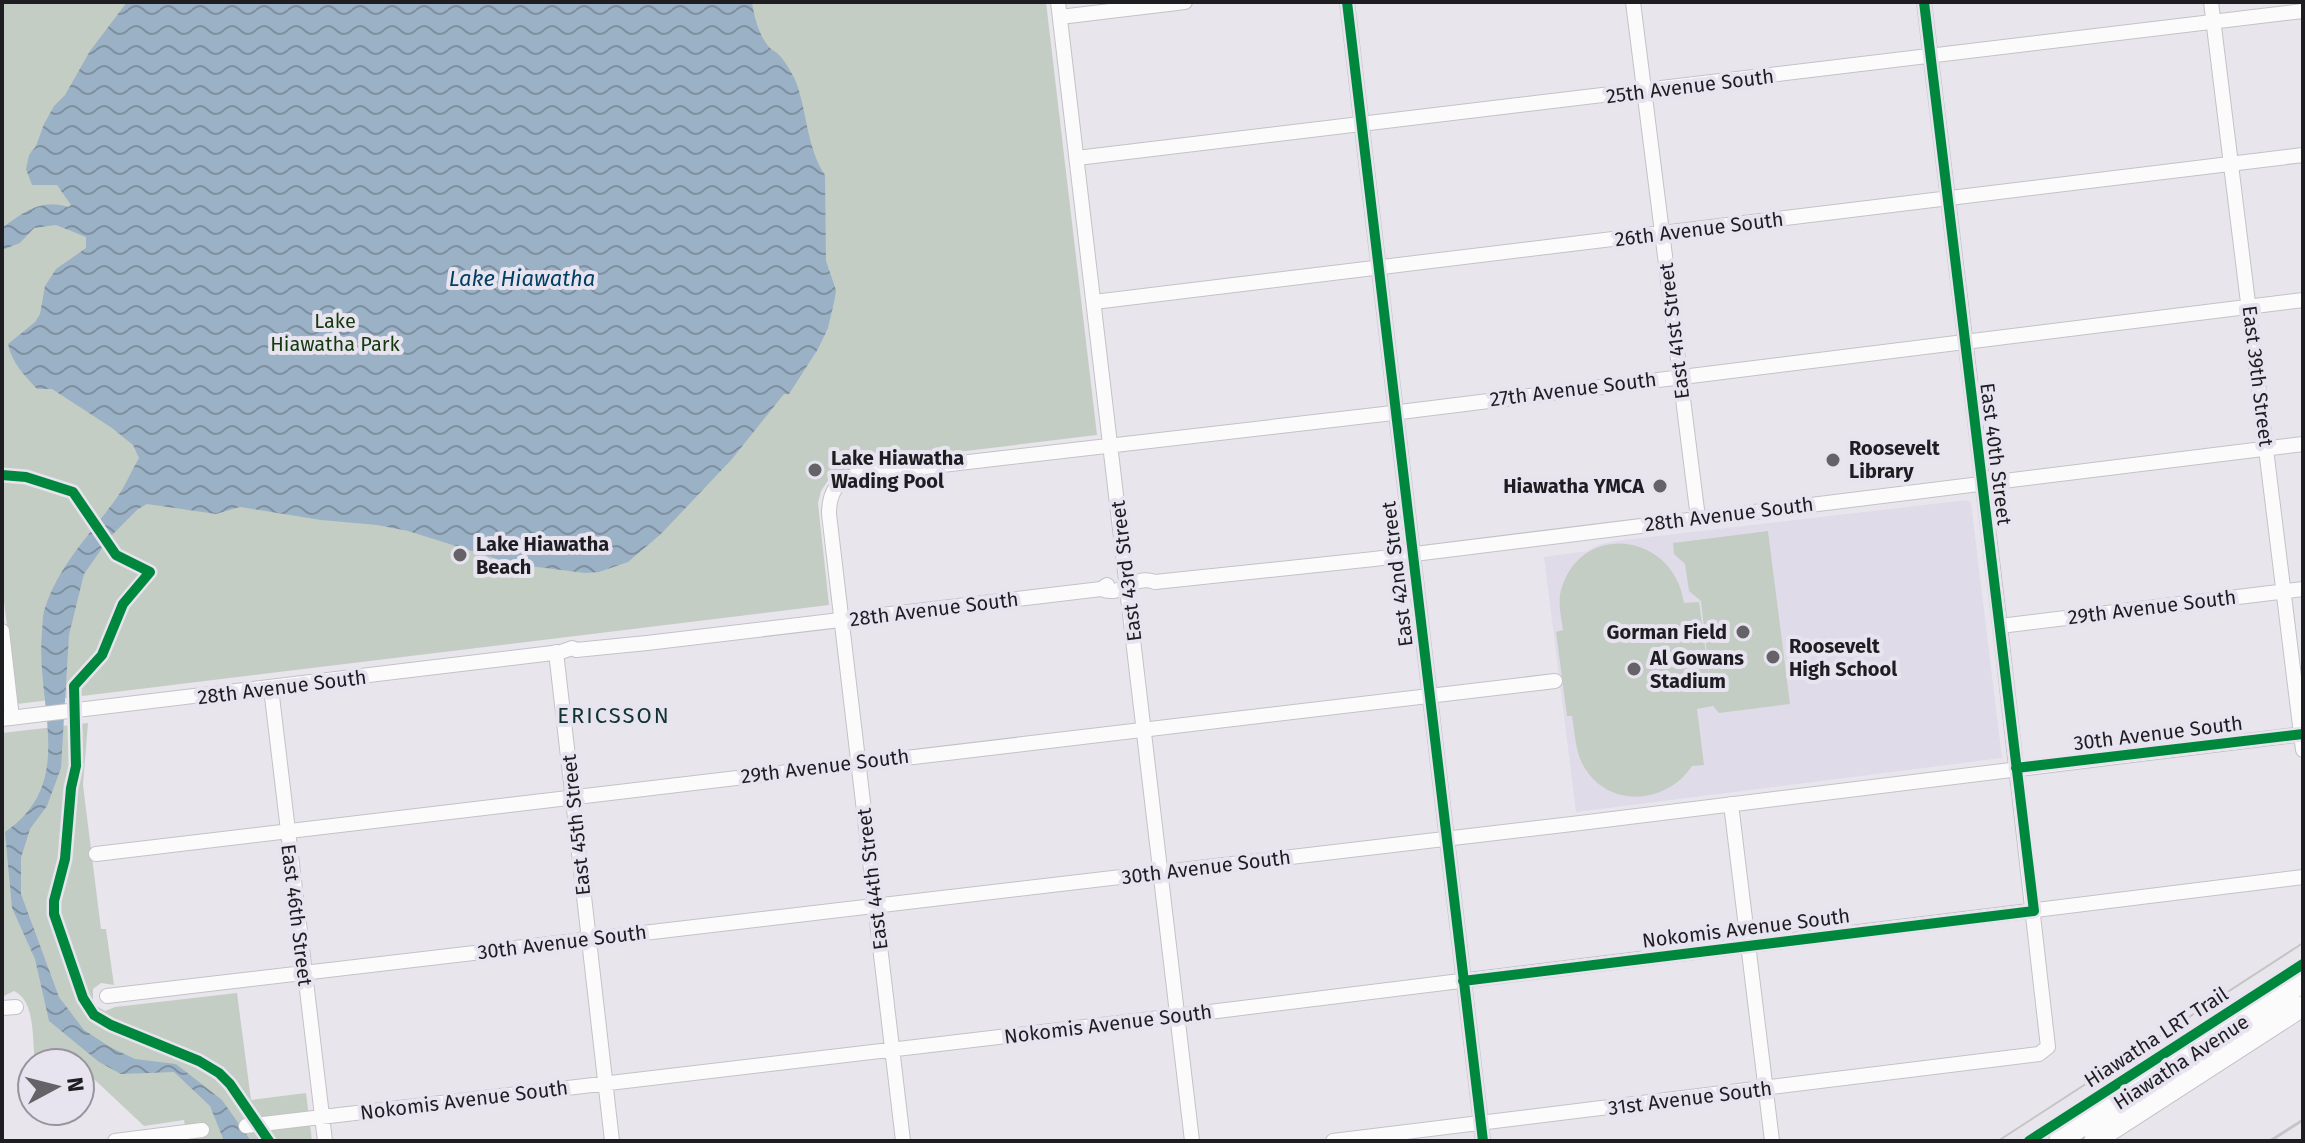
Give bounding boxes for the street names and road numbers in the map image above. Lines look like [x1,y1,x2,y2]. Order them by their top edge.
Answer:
street label: 25th Avenue South [1605,64,1775,108]
street label: 26th Avenue South [1613,207,1785,251]
street label: East 41st Street [1654,261,1694,401]
street label: East 39th Street [2237,304,2279,449]
street label: 27th Avenue South [1488,367,1658,411]
street label: East 40th Street [1975,381,2017,527]
street label: 28th Avenue South [1643,492,1815,536]
street label: East 43rd Street [1105,498,1147,643]
street label: East 42nd Street [1376,499,1418,648]
street label: 29th Avenue South [2067,585,2237,629]
street label: 28th Avenue South [848,587,1020,631]
street label: 28th Avenue South [196,665,368,709]
street label: 30th Avenue South [2072,711,2244,755]
street label: 29th Avenue South [740,744,910,788]
street label: East 45th Street [557,752,595,897]
street label: East 44th Street [851,806,893,951]
street label: East 46th Street [276,843,318,988]
street label: 30th Avenue South [1120,845,1292,889]
street label: Nokomis Avenue South [1641,903,1851,953]
street label: 30th Avenue South [476,920,648,964]
street label: Hiawatha LRT Trail [2080,982,2232,1092]
street label: Nokomis Avenue South [1003,999,1213,1049]
street label: Hiawatha Avenue [2109,1009,2253,1115]
street label: Nokomis Avenue South [359,1075,569,1125]
street label: 31st Avenue South [1607,1076,1773,1120]

